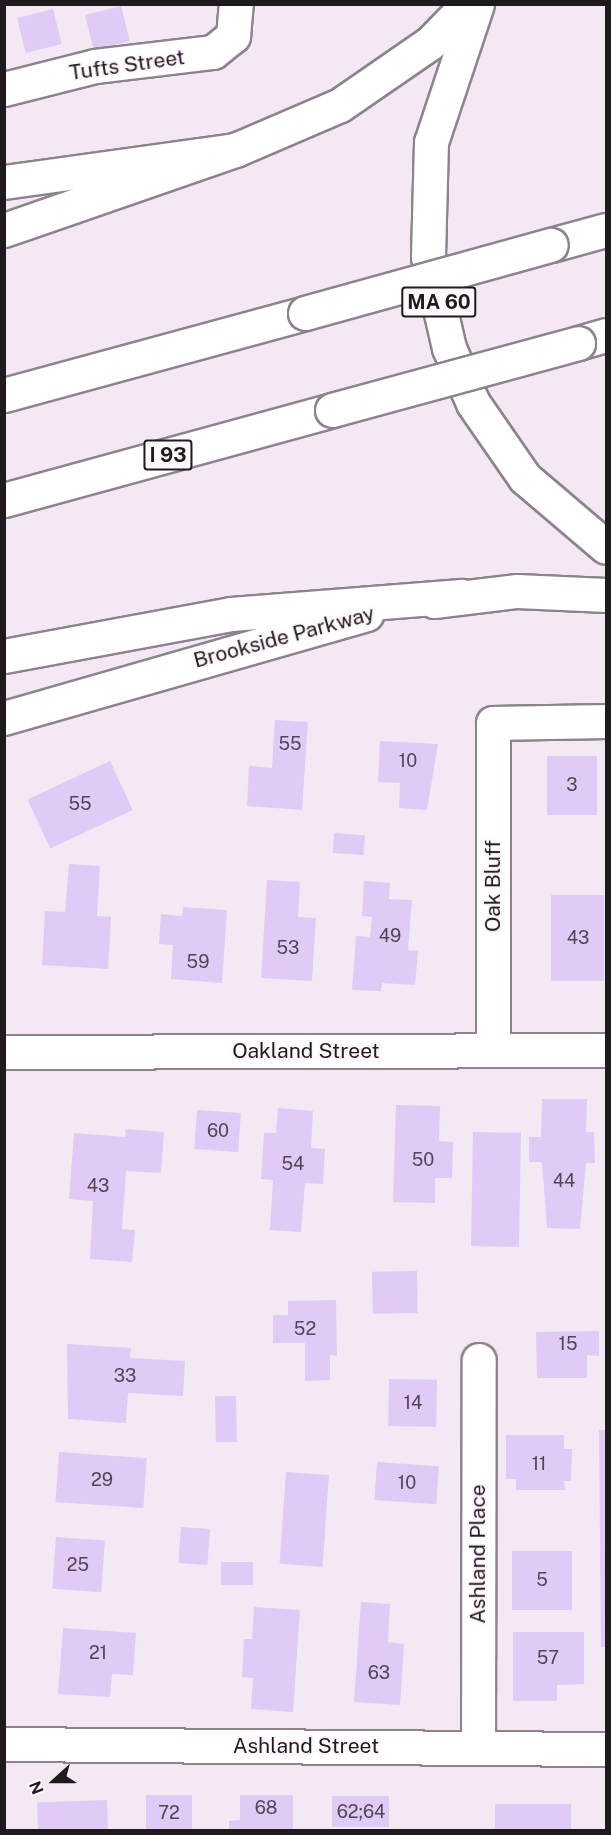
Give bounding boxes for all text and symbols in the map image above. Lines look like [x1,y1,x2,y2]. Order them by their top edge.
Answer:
street label: Tufts Street [68,44,186,86]
road number: MA 60 [400,285,478,319]
road number: I 93 [142,438,194,472]
street label: Brookside Parkway [191,601,377,673]
house number: 55 [278,733,302,755]
house number: 10 [399,750,417,772]
house number: 3 [566,774,578,796]
house number: 55 [68,793,92,815]
street label: Oak Bluff [480,840,506,932]
house number: 49 [379,925,401,947]
house number: 43 [567,927,589,949]
house number: 53 [277,937,299,959]
house number: 59 [187,951,209,973]
street label: Oakland Street [232,1038,380,1064]
house number: 60 [207,1120,229,1142]
house number: 50 [412,1149,434,1171]
house number: 54 [282,1153,304,1175]
house number: 44 [553,1170,575,1192]
house number: 43 [87,1175,109,1197]
house number: 52 [294,1318,316,1340]
house number: 15 [559,1333,577,1355]
house number: 33 [114,1365,136,1387]
house number: 14 [404,1392,422,1414]
house number: 11 [532,1453,546,1475]
house number: 29 [91,1469,113,1491]
house number: 10 [398,1472,416,1494]
street label: Ashland Place [465,1484,491,1624]
house number: 25 [67,1554,89,1576]
house number: 5 [536,1569,548,1591]
house number: 21 [89,1642,107,1664]
house number: 57 [537,1647,559,1669]
house number: 63 [368,1662,390,1684]
street label: Ashland Street [233,1733,379,1759]
north arrow [24,1751,84,1811]
text: N [26,1778,48,1797]
house number: 68 [255,1797,277,1819]
house number: 62;64 [337,1801,385,1823]
house number: 72 [158,1802,180,1824]

